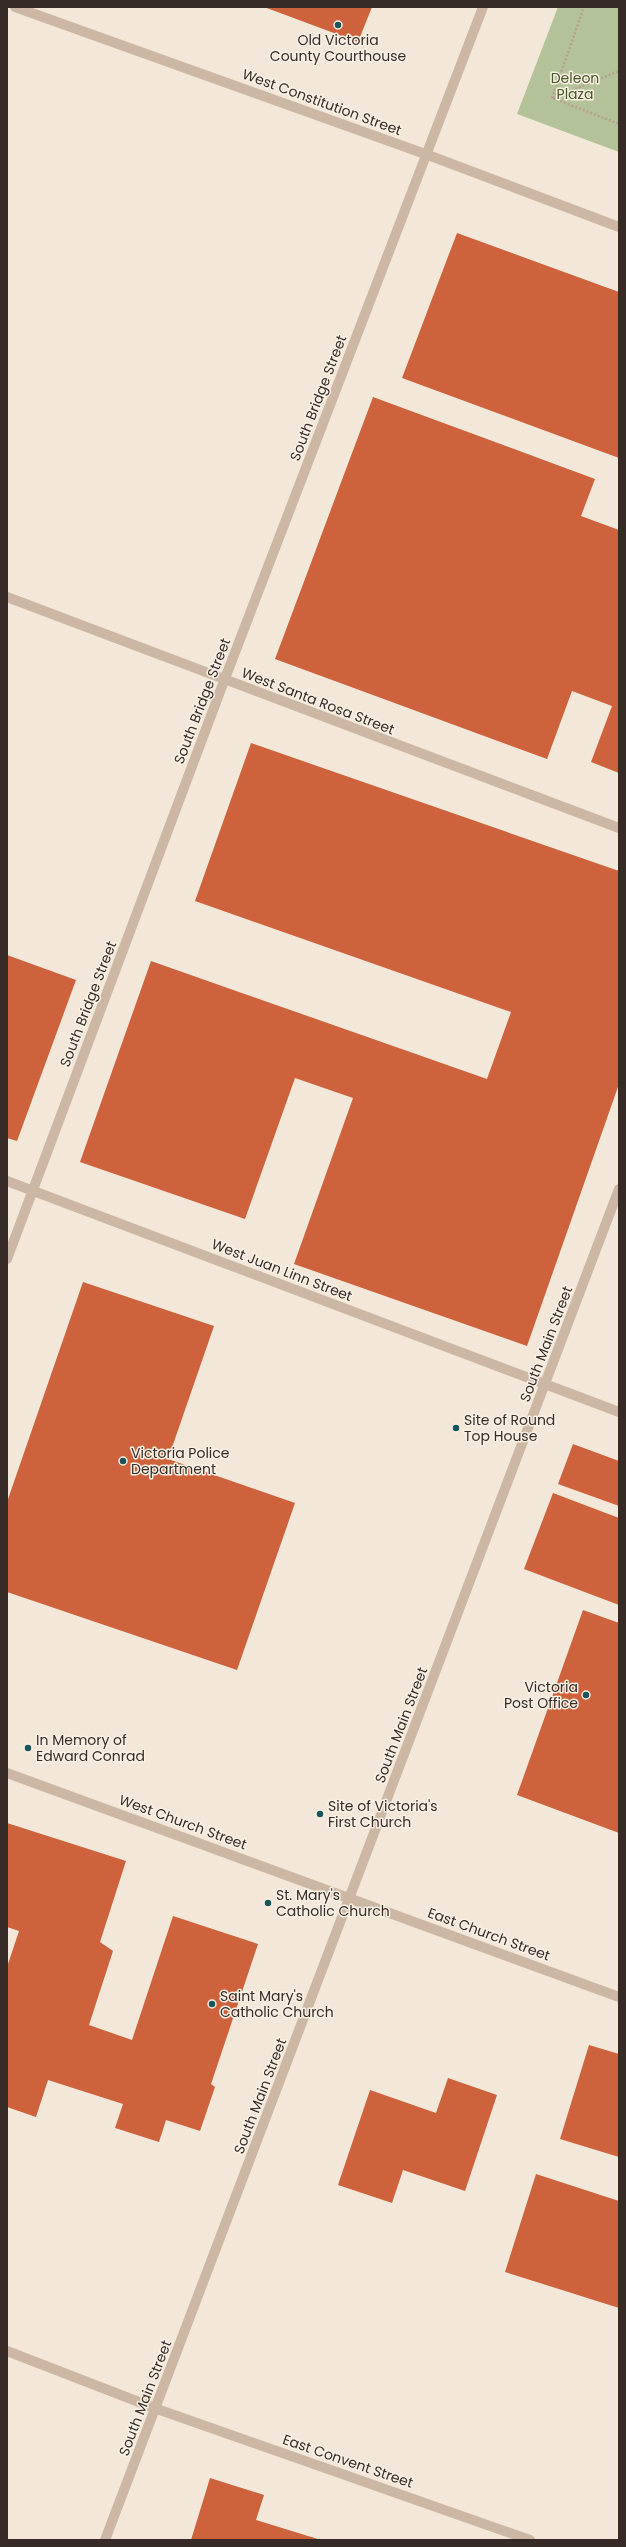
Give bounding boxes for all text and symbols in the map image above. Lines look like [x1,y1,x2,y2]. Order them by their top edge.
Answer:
marker: Old Victoria County Courthouse [333,20,343,30]
place label: Old Victoria County Courthouse [270,30,406,66]
street label: West Constitution Street [239,64,405,140]
park label: Deleon Plaza [551,68,599,104]
street label: South Bridge Street [285,332,351,464]
street label: South Bridge Street [169,635,235,767]
street label: West Santa Rosa Street [239,663,397,739]
street label: South Bridge Street [55,938,121,1070]
street label: West Juan Linn Street [209,1234,355,1306]
street label: South Main Street [515,1283,577,1405]
place label: Site of Round Top House [464,1410,555,1446]
marker: Site of Round Top House [451,1423,461,1433]
place label: Victoria Police Department [131,1443,230,1479]
marker: Victoria Police Department [118,1456,128,1466]
street label: South Main Street [370,1664,432,1786]
place label: Victoria Post Office [504,1677,578,1713]
marker: Victoria Post Office [581,1690,591,1700]
place label: In Memory of Edward Conrad [36,1730,145,1766]
marker: In Memory of Edward Conrad [23,1743,33,1753]
street label: West Church Street [116,1790,250,1854]
place label: Site of Victoria's First Church [328,1796,438,1832]
marker: Site of Victoria's First Church [315,1809,325,1819]
place label: St. Mary's Catholic Church [276,1885,390,1921]
marker: St. Mary's Catholic Church [263,1898,273,1908]
street label: East Church Street [425,1903,553,1965]
place label: Saint Mary's Catholic Church [220,1986,334,2022]
marker: Saint Mary's Catholic Church [207,1999,217,2009]
street label: South Main Street [229,2035,291,2157]
street label: South Main Street [114,2337,176,2459]
street label: East Convent Street [280,2429,416,2493]

